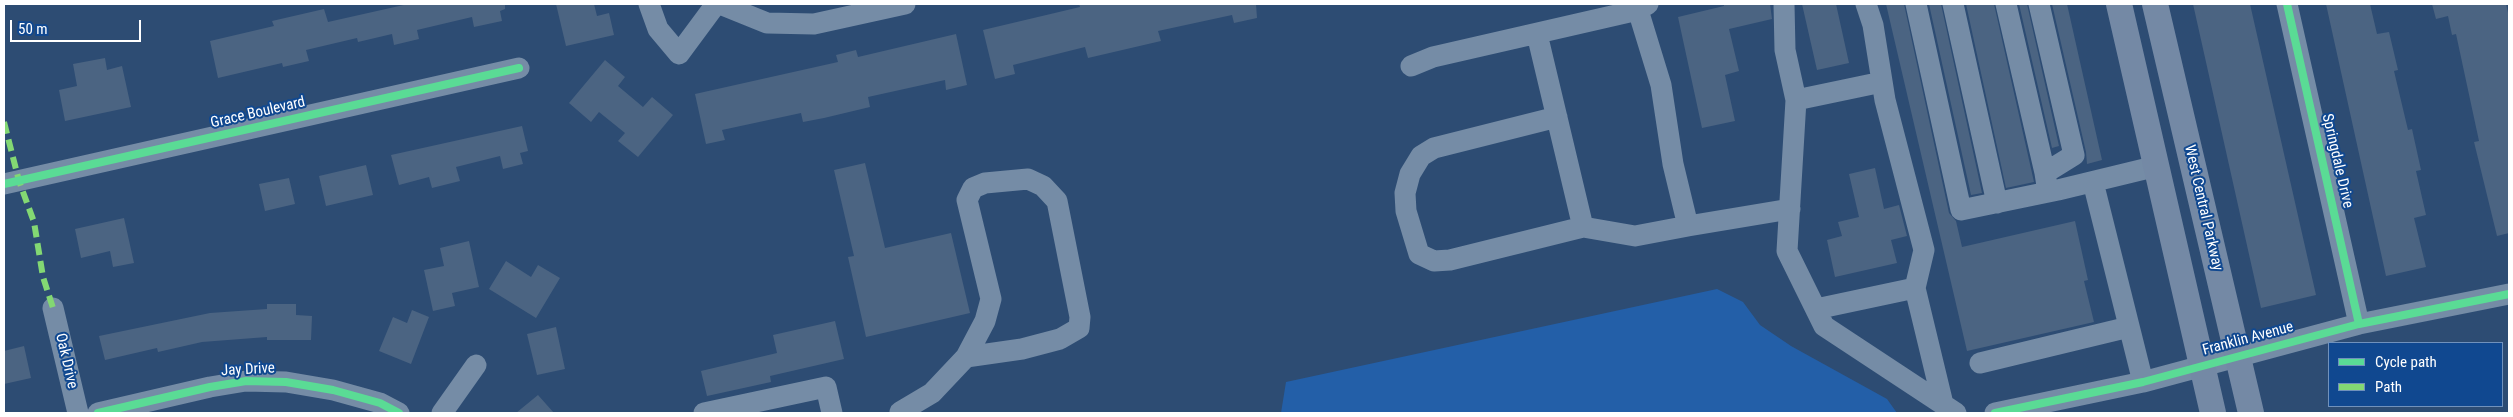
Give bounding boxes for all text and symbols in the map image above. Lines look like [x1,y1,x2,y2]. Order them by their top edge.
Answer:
scale bar [12,10,144,42]
text: 50 m [18,20,48,38]
street label: Grace Boulevard [209,93,307,133]
street label: Springdale Drive [2317,112,2357,210]
street label: West Central Parkway [2180,143,2226,273]
street label: Franklin Avenue [2201,318,2295,360]
street label: Oak Drive [51,332,81,390]
legend [2328,342,2503,407]
text: Cycle path [2375,353,2437,371]
street label: Jay Drive [221,360,275,380]
text: Path [2375,378,2402,396]

